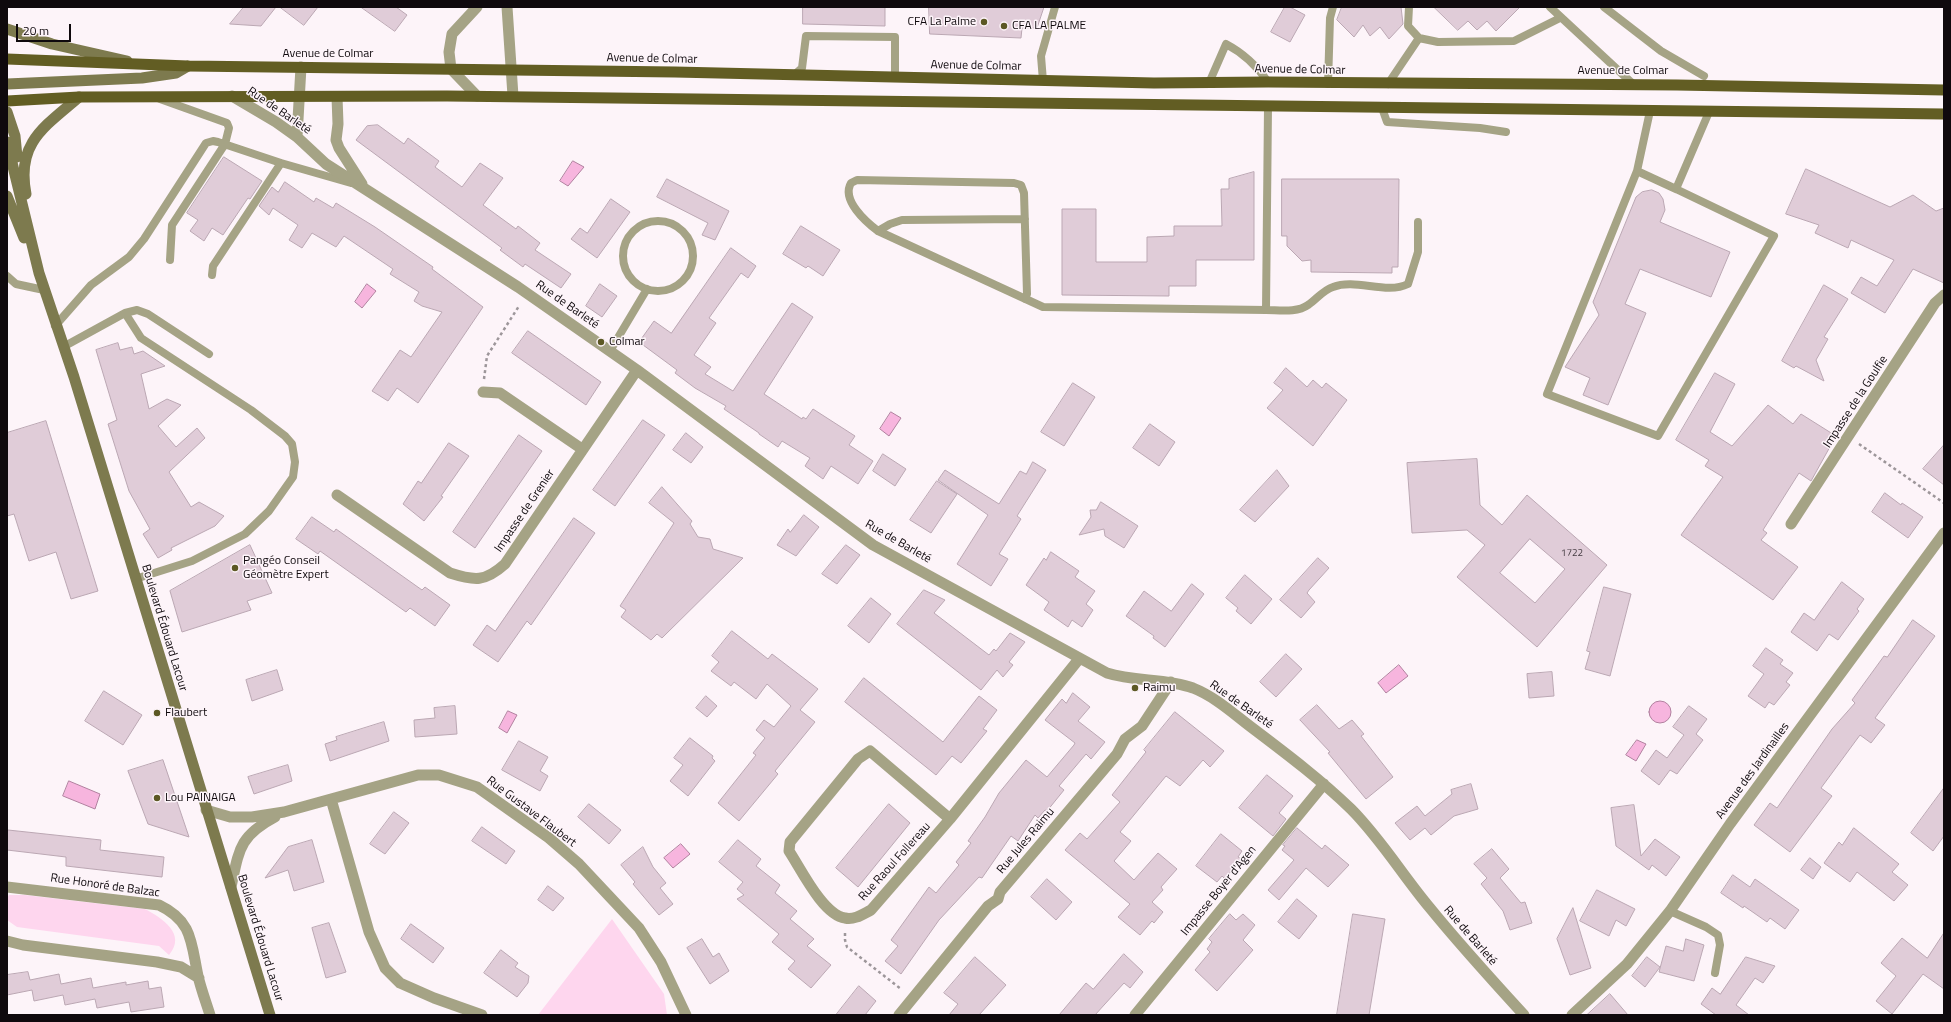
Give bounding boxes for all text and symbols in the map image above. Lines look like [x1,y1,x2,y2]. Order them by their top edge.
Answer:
place label: CFA La Palme [907,15,976,29]
scale bar [18,16,73,42]
marker: CFA La Palme [979,17,989,27]
place label: CFA LA PALME [1012,19,1086,33]
text: 20 m [23,21,49,40]
marker: CFA LA PALME [999,21,1009,31]
street label: Avenue de Colmar [283,47,373,61]
street label: Avenue de Colmar [606,51,698,67]
street label: Avenue de Colmar [930,58,1022,74]
street label: Avenue de Colmar [1254,62,1346,78]
street label: Avenue de Colmar [1578,64,1668,78]
street label: Rue de Barleté [244,84,314,138]
street label: Rue de Barleté [533,278,601,332]
place label: Colmar [609,335,645,349]
marker: Colmar [596,337,606,347]
street label: Impasse de la Goulfie [1821,353,1891,451]
street label: Impasse de Grenier [492,467,558,555]
street label: Rue de Barleté [862,517,934,567]
house number: 1722 [1561,548,1583,560]
place label: Pangéo Conseil Géomètre Expert [243,554,329,582]
street label: Boulevard Édouard Lacour [138,563,190,693]
marker: Pangéo Conseil Géomètre Expert [230,563,240,573]
street label: Rue de Barleté [1207,678,1275,732]
place label: Raimu [1143,681,1175,695]
marker: Raimu [1130,683,1140,693]
place label: Flaubert [165,706,207,720]
marker: Flaubert [152,708,162,718]
street label: Avenue des Jardinailles [1713,720,1793,822]
street label: Rue Gustave Flaubert [483,774,579,850]
place label: Lou PAINAIGA [165,791,236,805]
marker: Lou PAINAIGA [152,793,162,803]
street label: Rue Jules Raimu [994,805,1058,877]
street label: Rue Raoul Follereau [856,820,934,904]
street label: Impasse Boyer d'Agen [1178,843,1260,939]
street label: Rue Honoré de Balzac [49,871,161,901]
street label: Boulevard Édouard Lacour [234,873,286,1003]
street label: Rue de Barleté [1440,903,1500,969]

